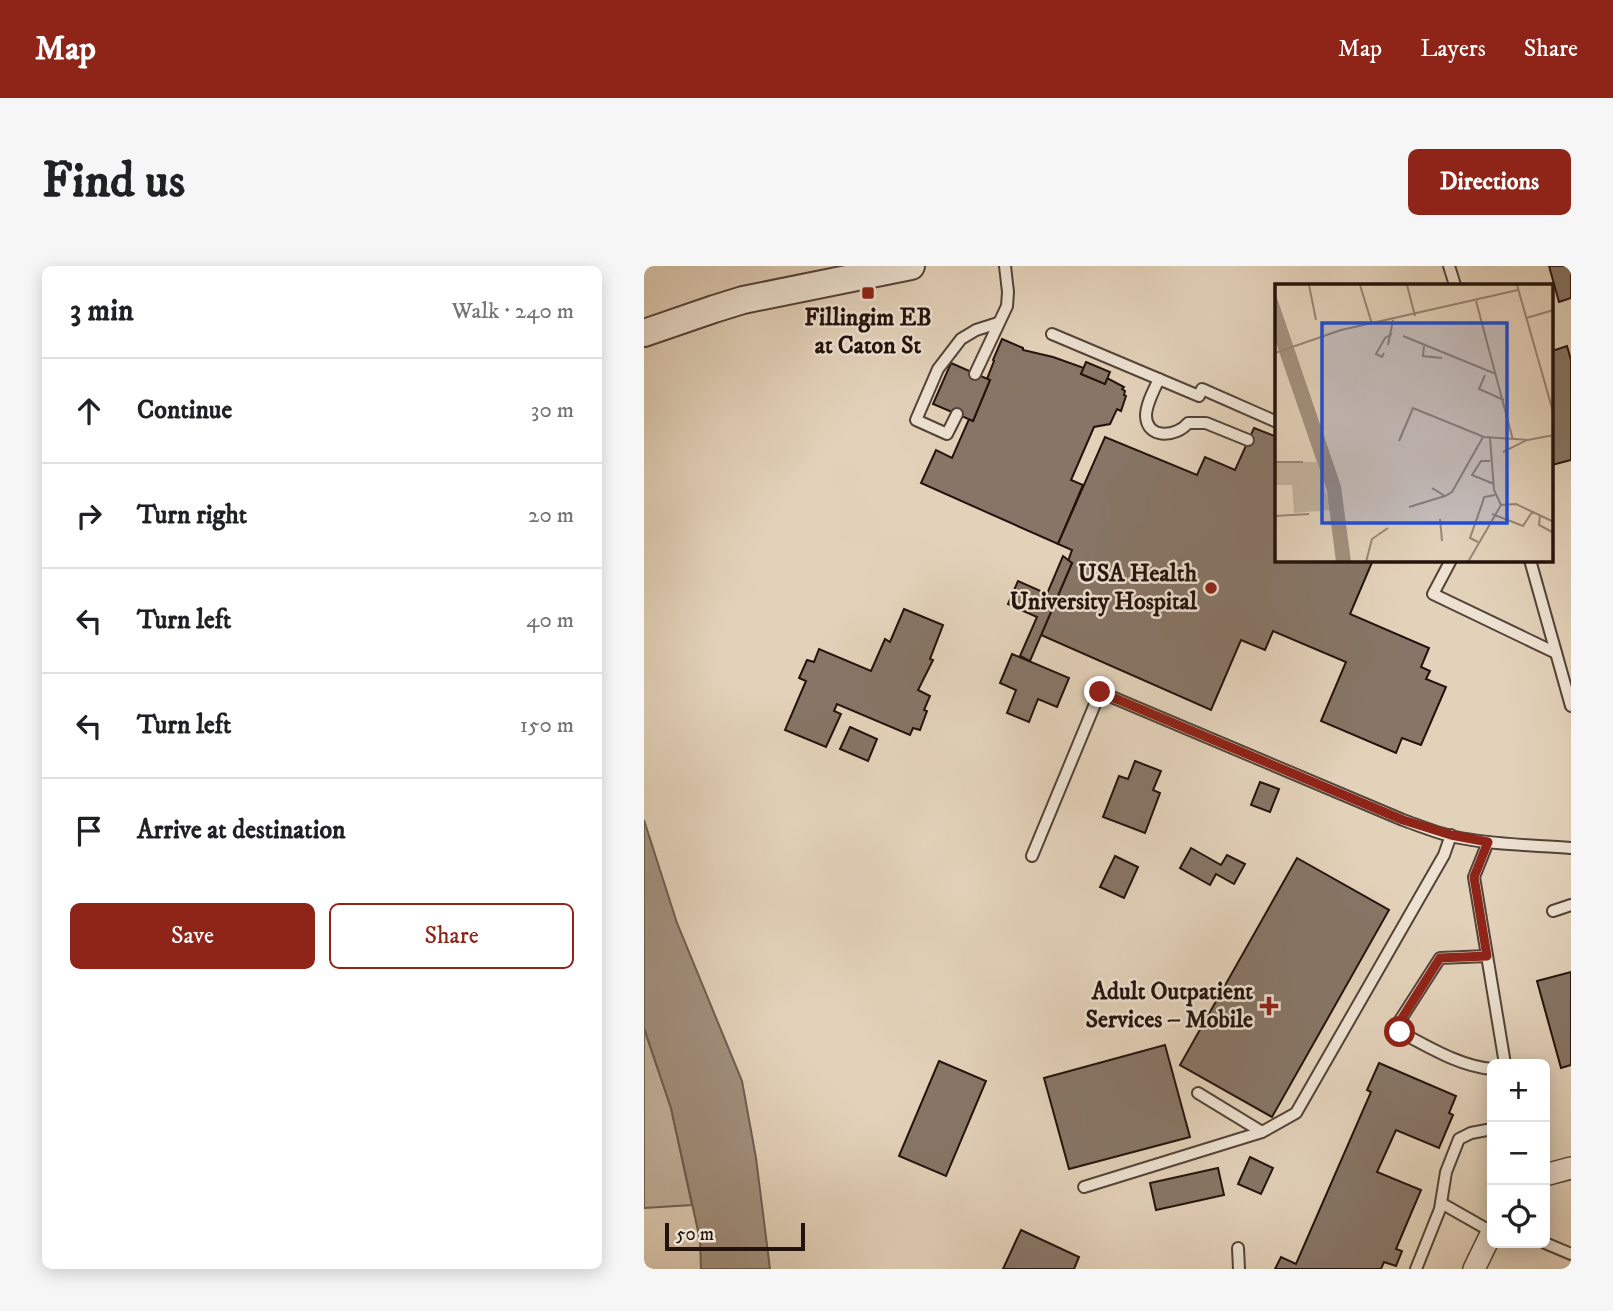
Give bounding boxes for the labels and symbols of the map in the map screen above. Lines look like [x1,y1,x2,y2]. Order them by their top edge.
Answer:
inset map [1275,284,1553,562]
marker: Fillingim EB at Caton St [860,285,876,301]
place label: Fillingim EB at Caton St [804,303,932,361]
place label: USA Health University Hospital [1010,559,1198,617]
marker: USA Health University Hospital [1203,580,1219,596]
route end [1084,676,1115,707]
place label: Adult Outpatient Services – Mobile [1086,977,1253,1035]
marker: Adult Outpatient Services – Mobile [1259,996,1279,1016]
route start [1384,1016,1415,1047]
scale bar [665,1220,805,1252]

